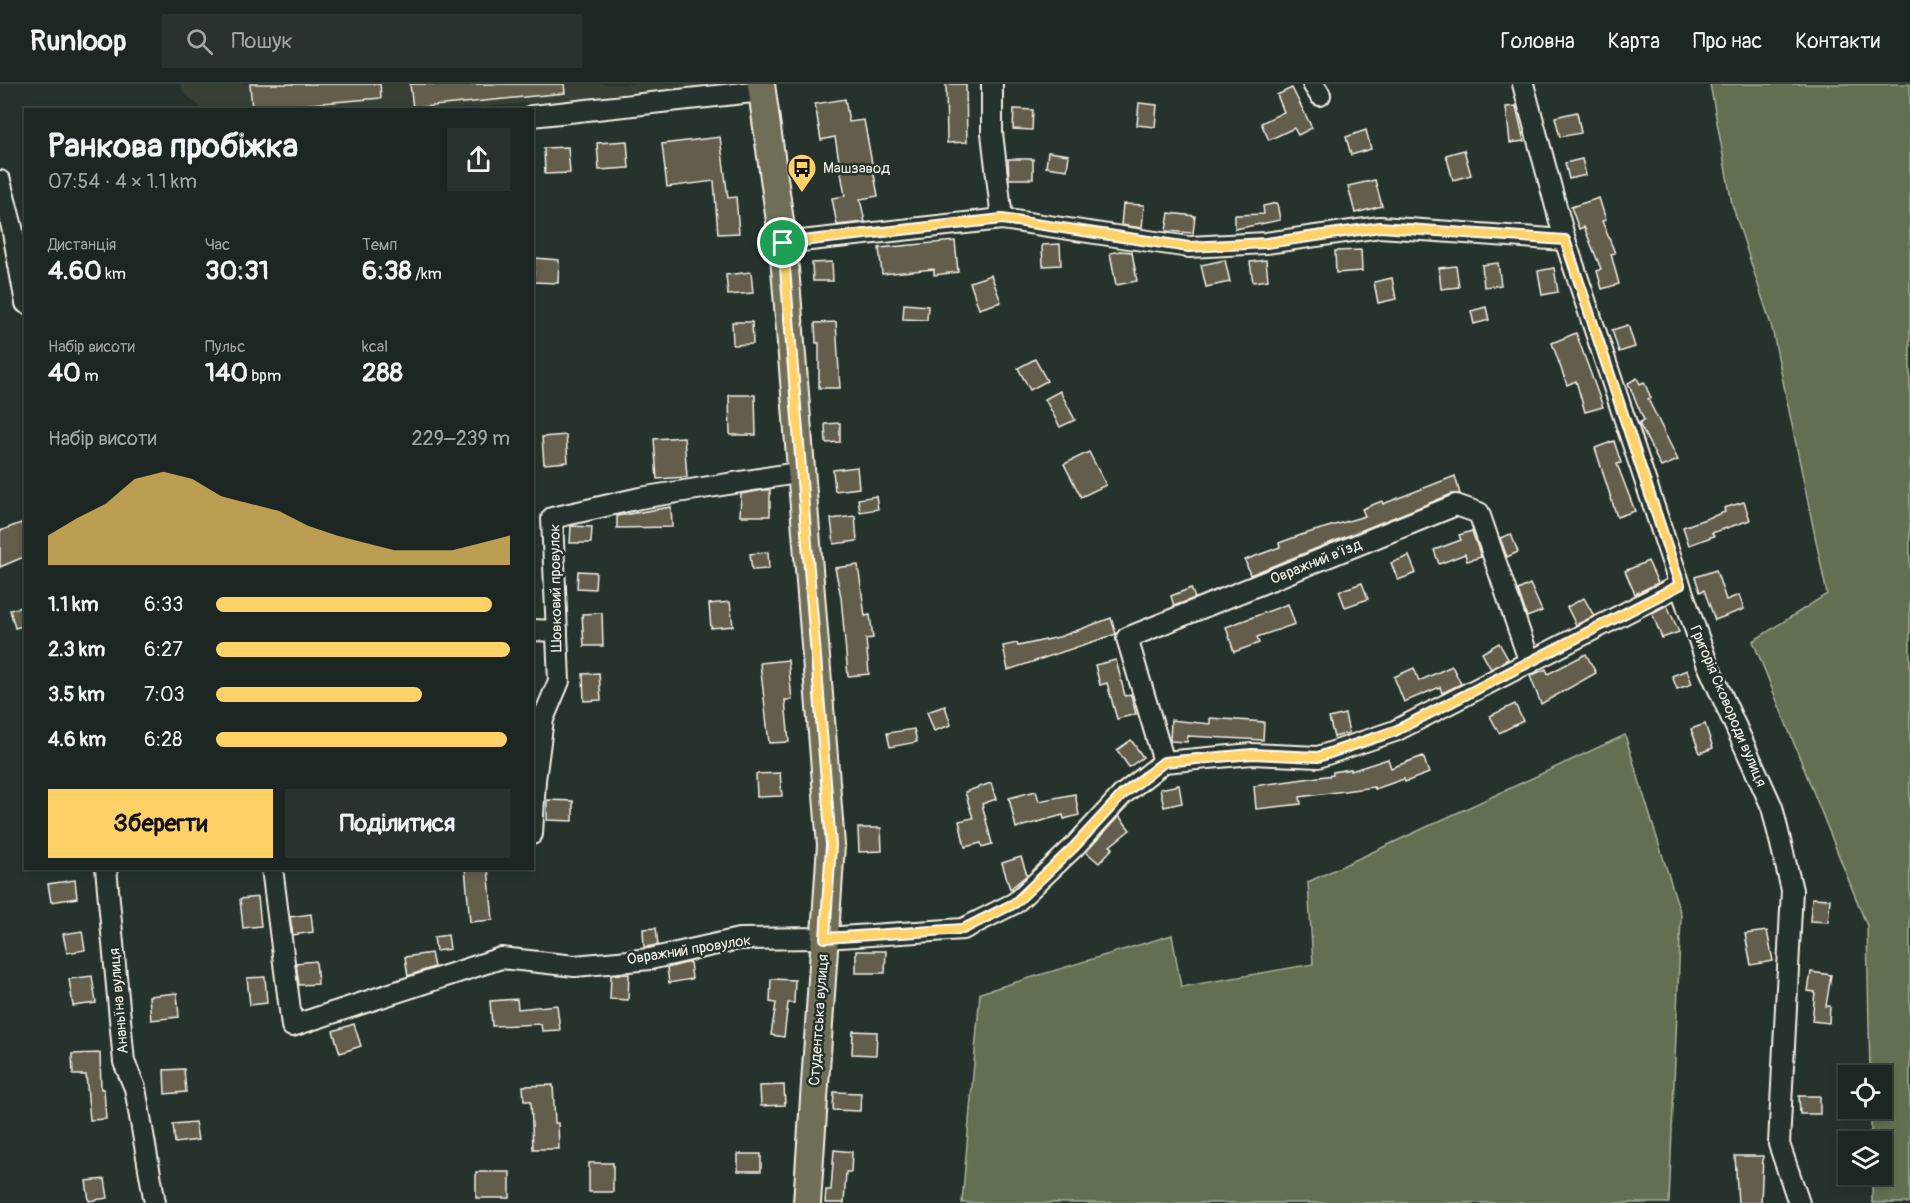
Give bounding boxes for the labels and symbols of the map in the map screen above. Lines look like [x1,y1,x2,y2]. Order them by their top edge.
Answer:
bus stop icon: Машзавод [786,152,818,194]
place label: Машзавод [823,159,890,178]
pin [757,217,808,268]
street label: Шовковий провулок [545,523,567,652]
street label: Овражний в'їзд [1268,535,1364,589]
street label: Григорія Сковороди вулиця [1685,622,1771,790]
street label: Овражний провулок [626,931,753,969]
street label: Ананьїна вулиця [105,947,133,1055]
street label: Студентська вулиця [805,954,833,1086]

